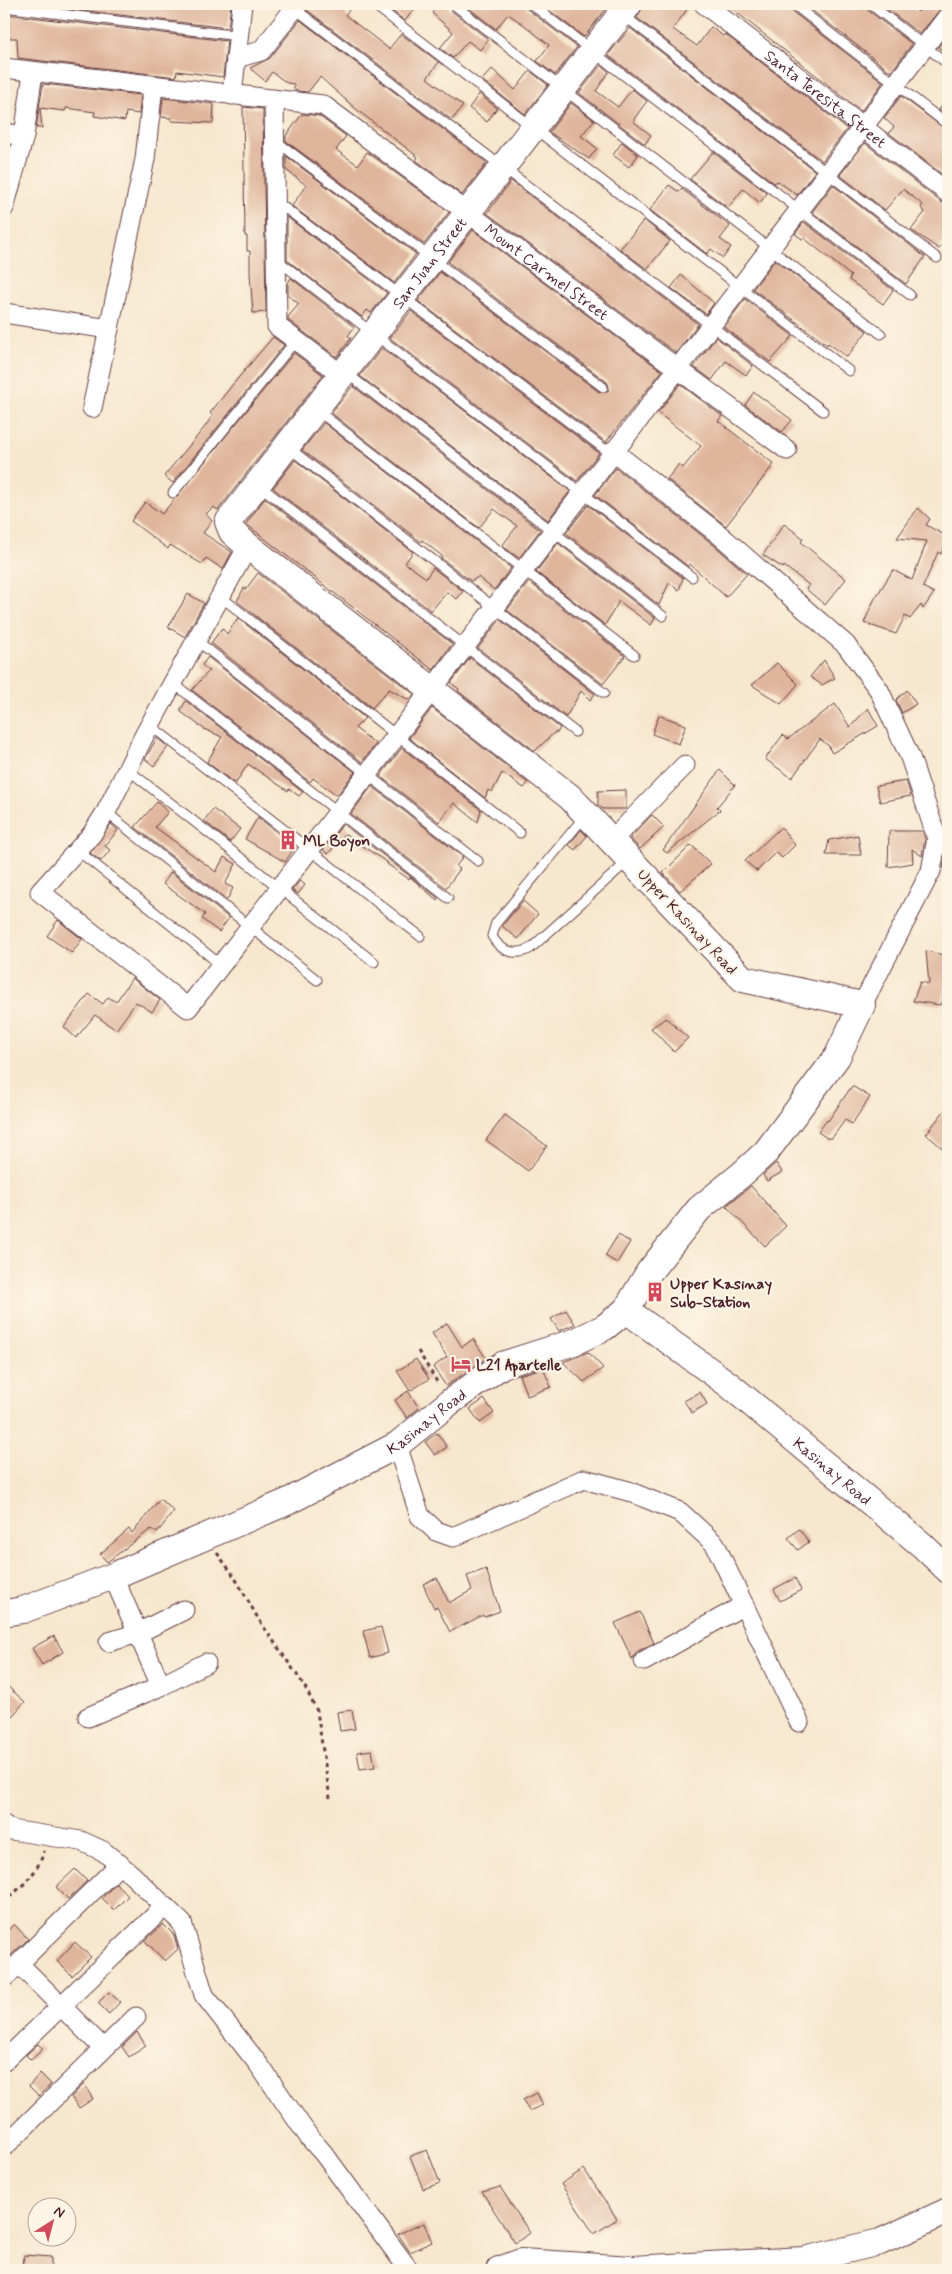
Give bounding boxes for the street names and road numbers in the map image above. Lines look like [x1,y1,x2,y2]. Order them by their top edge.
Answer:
street label: Santa Teresita Street [760,46,890,153]
street label: San Juan Street [388,213,472,313]
street label: Mount Carmel Street [480,219,612,326]
street label: Upper Kasinay Road [632,864,742,980]
street label: Kasinay Road [384,1385,471,1460]
street label: Kasinay Road [788,1433,875,1511]

